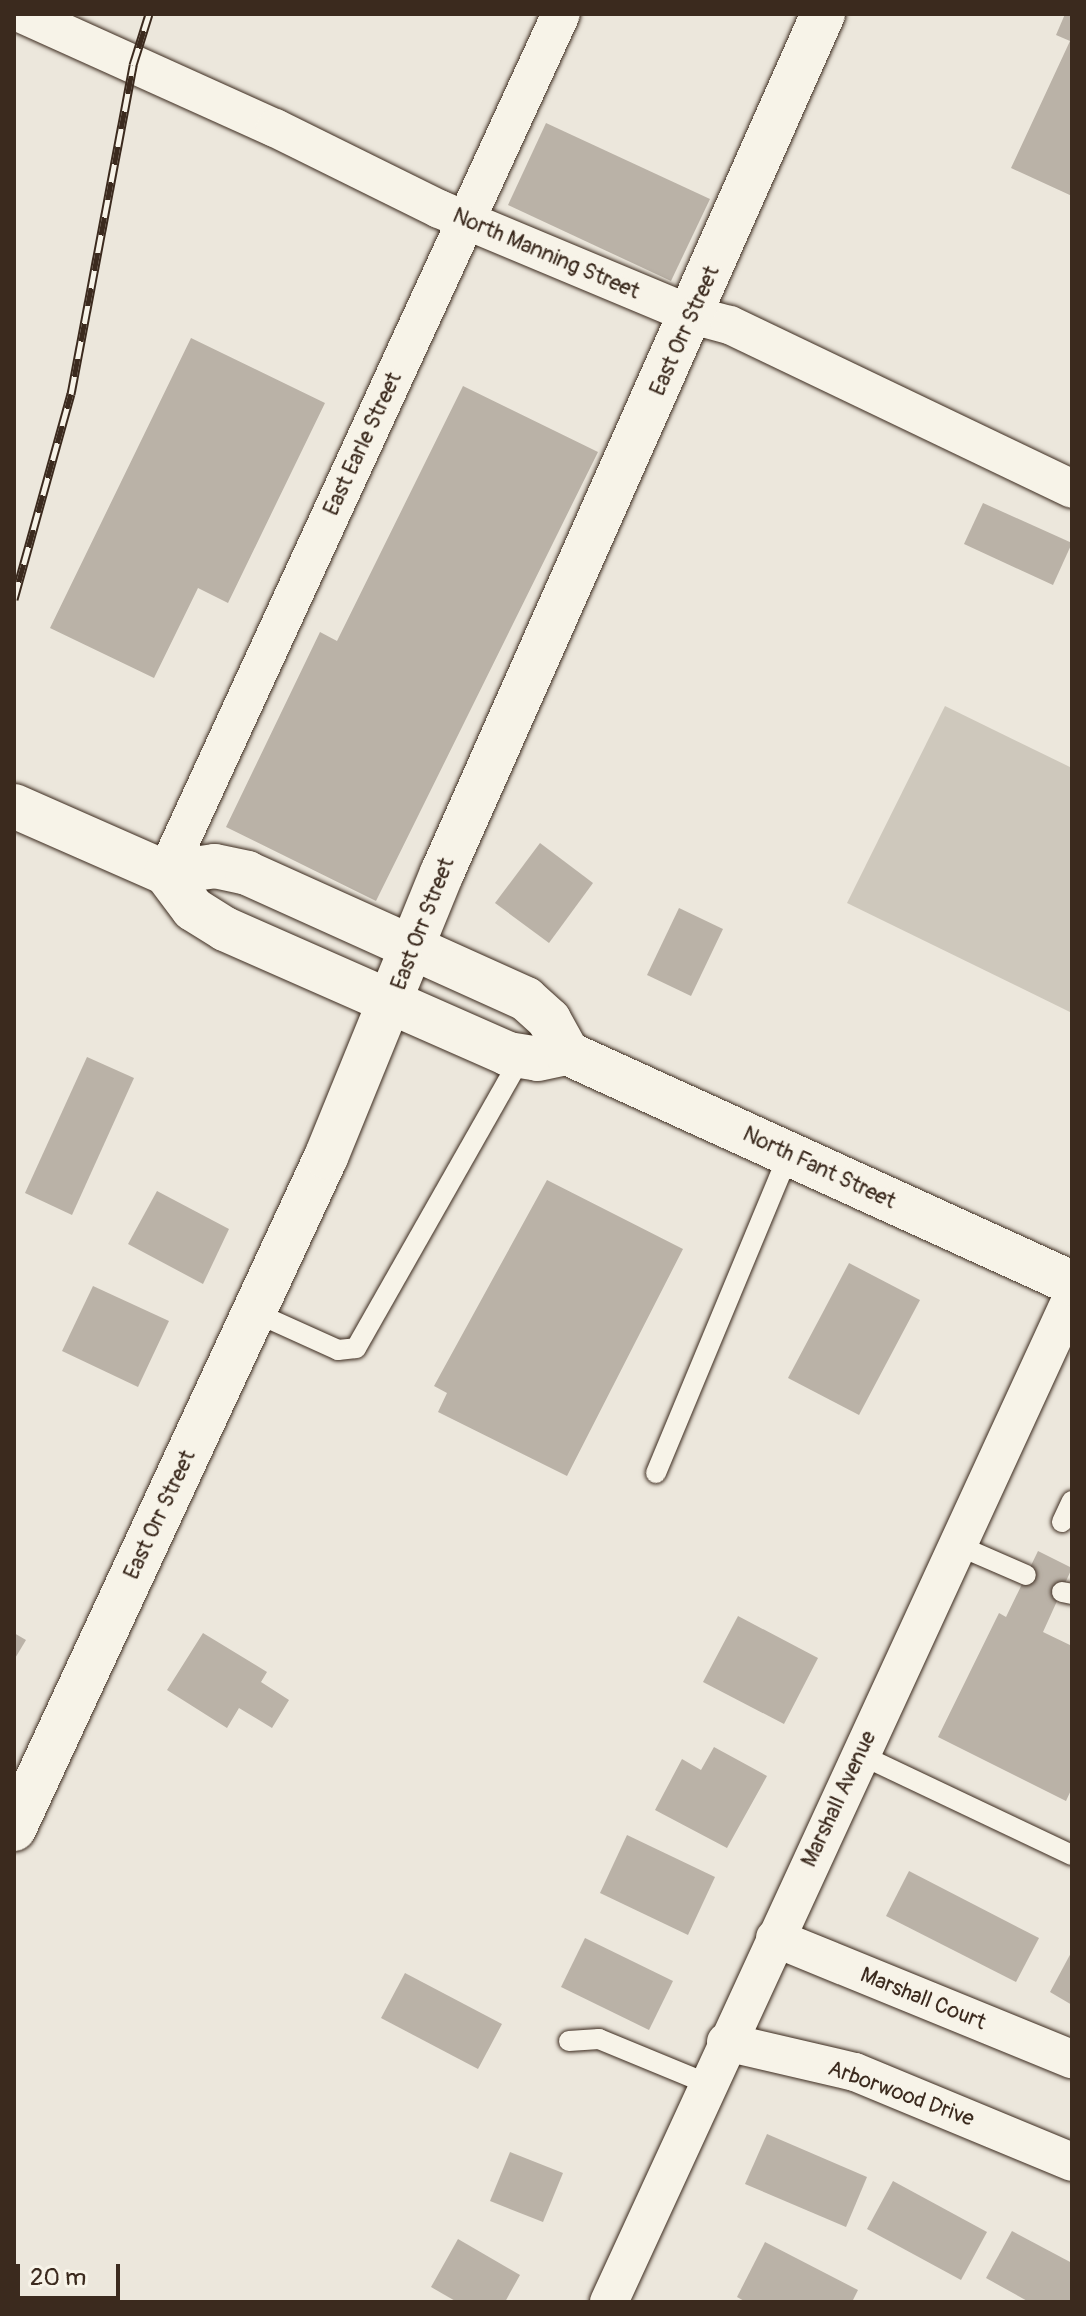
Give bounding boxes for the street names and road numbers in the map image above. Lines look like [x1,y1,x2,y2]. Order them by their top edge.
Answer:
street label: North Manning Street [449,203,643,305]
street label: East Orr Street [645,262,725,400]
street label: East Earle Street [318,368,408,520]
street label: East Orr Street [386,854,460,994]
street label: North Fant Street [738,1121,900,1215]
street label: East Orr Street [119,1446,201,1584]
street label: Marshall Avenue [796,1727,882,1871]
street label: Marshall Court [857,1962,989,2036]
street label: Arborwood Drive [824,2055,978,2133]

